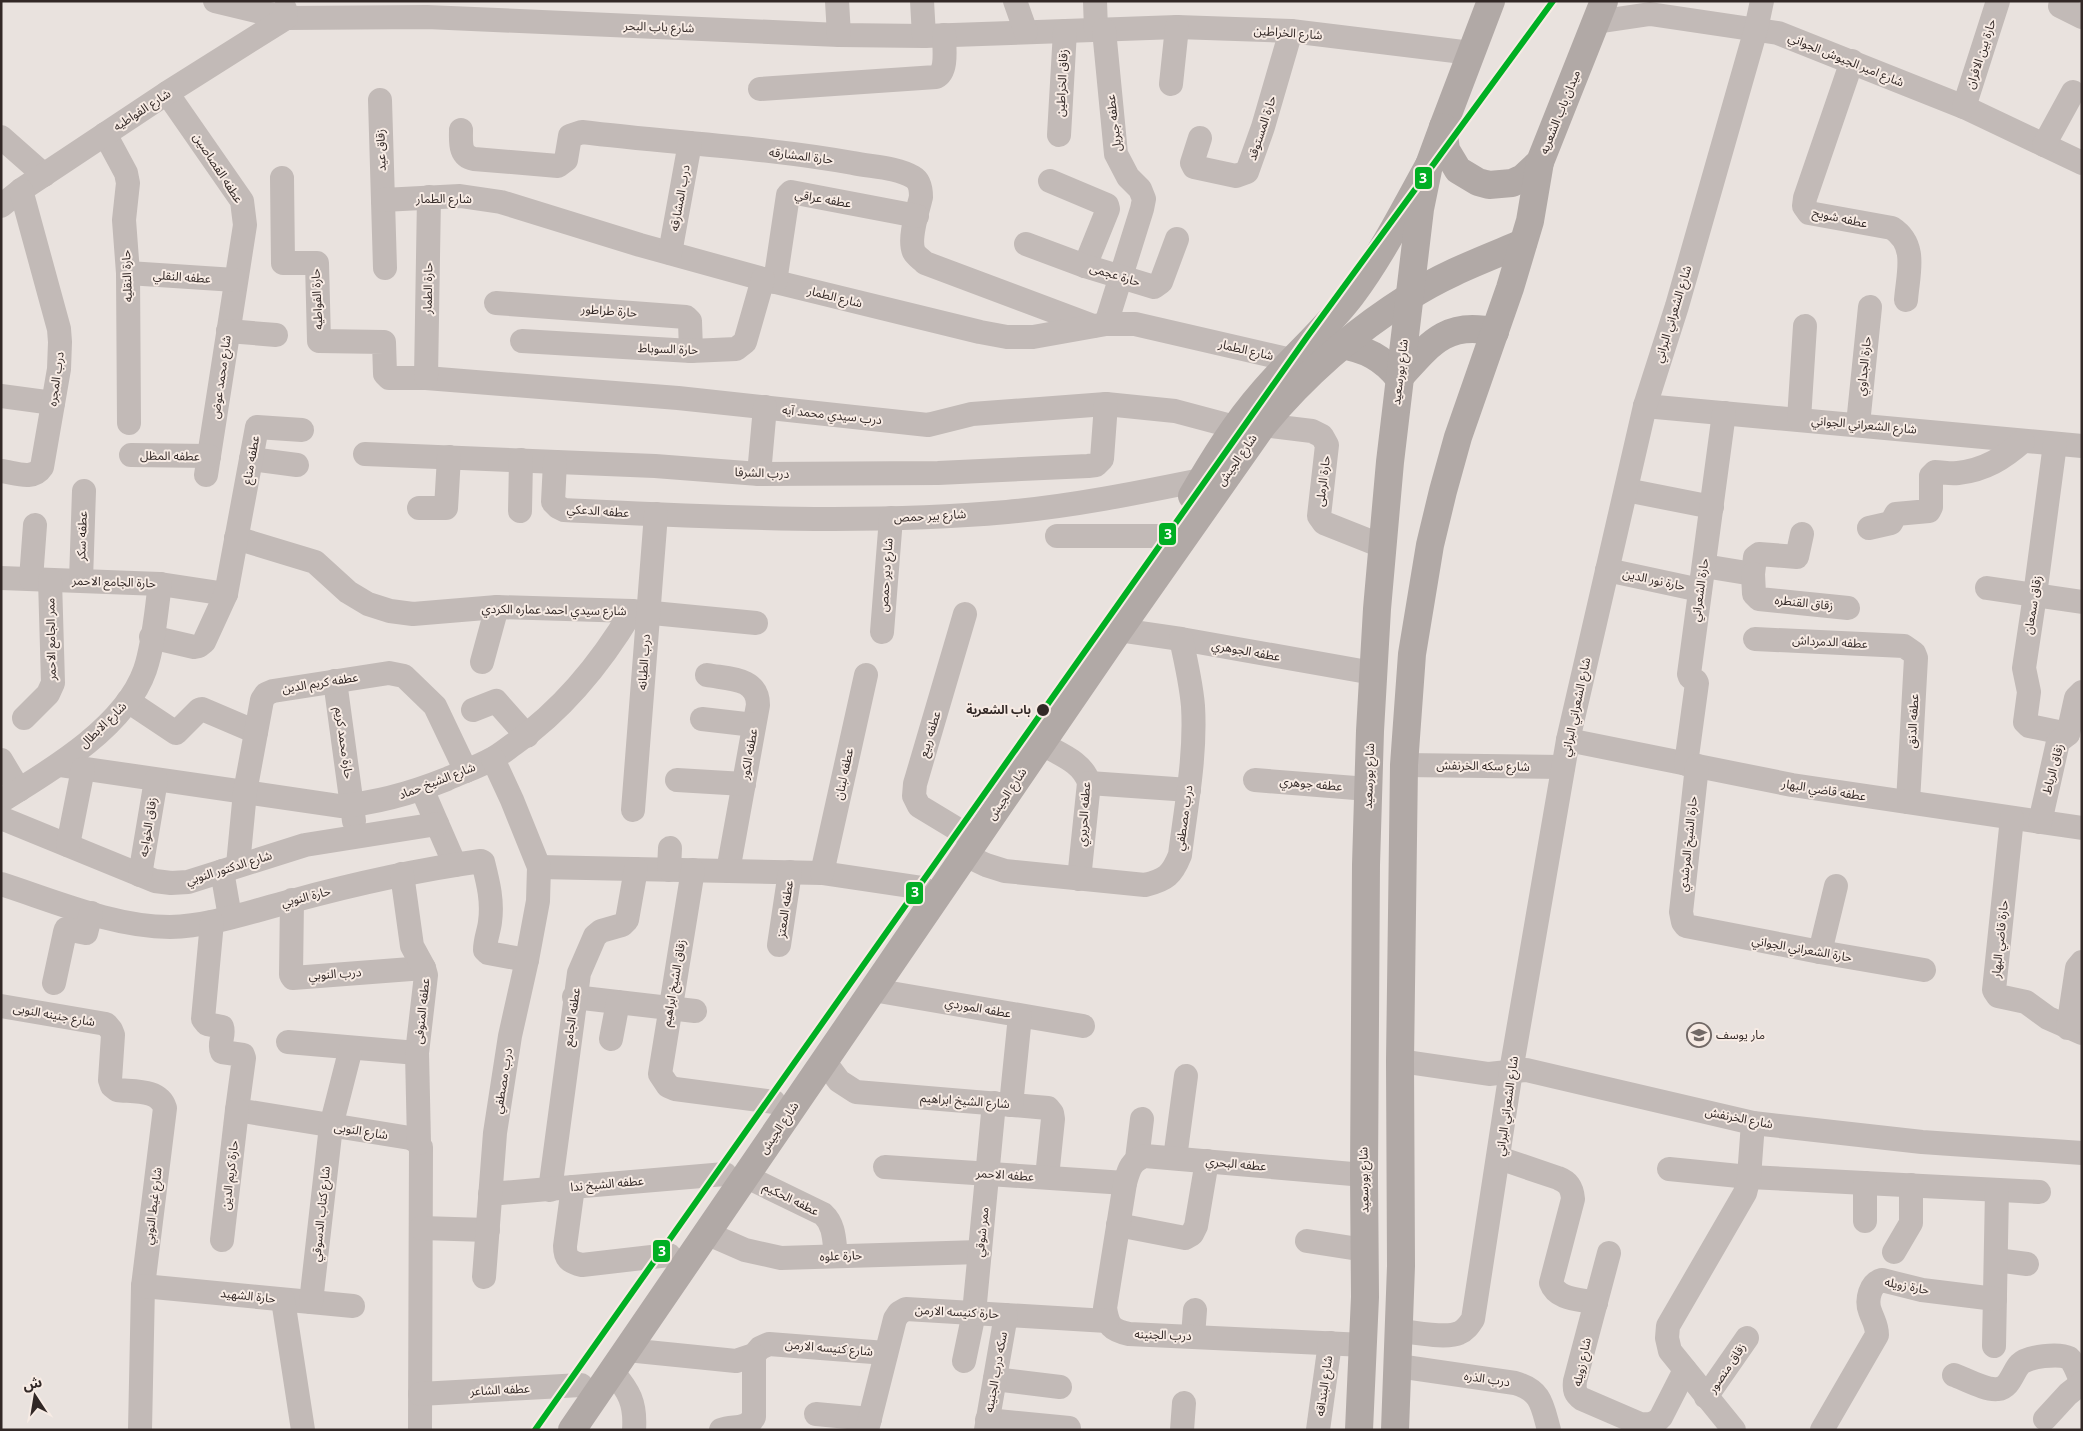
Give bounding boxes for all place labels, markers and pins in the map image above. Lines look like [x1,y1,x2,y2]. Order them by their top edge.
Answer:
place label: باب الشعرية [966,701,1031,718]
marker: باب الشعرية [1035,702,1051,718]
school or university icon: مار يوسف [1686,1022,1712,1048]
place label: مار يوسف [1716,1026,1765,1043]

